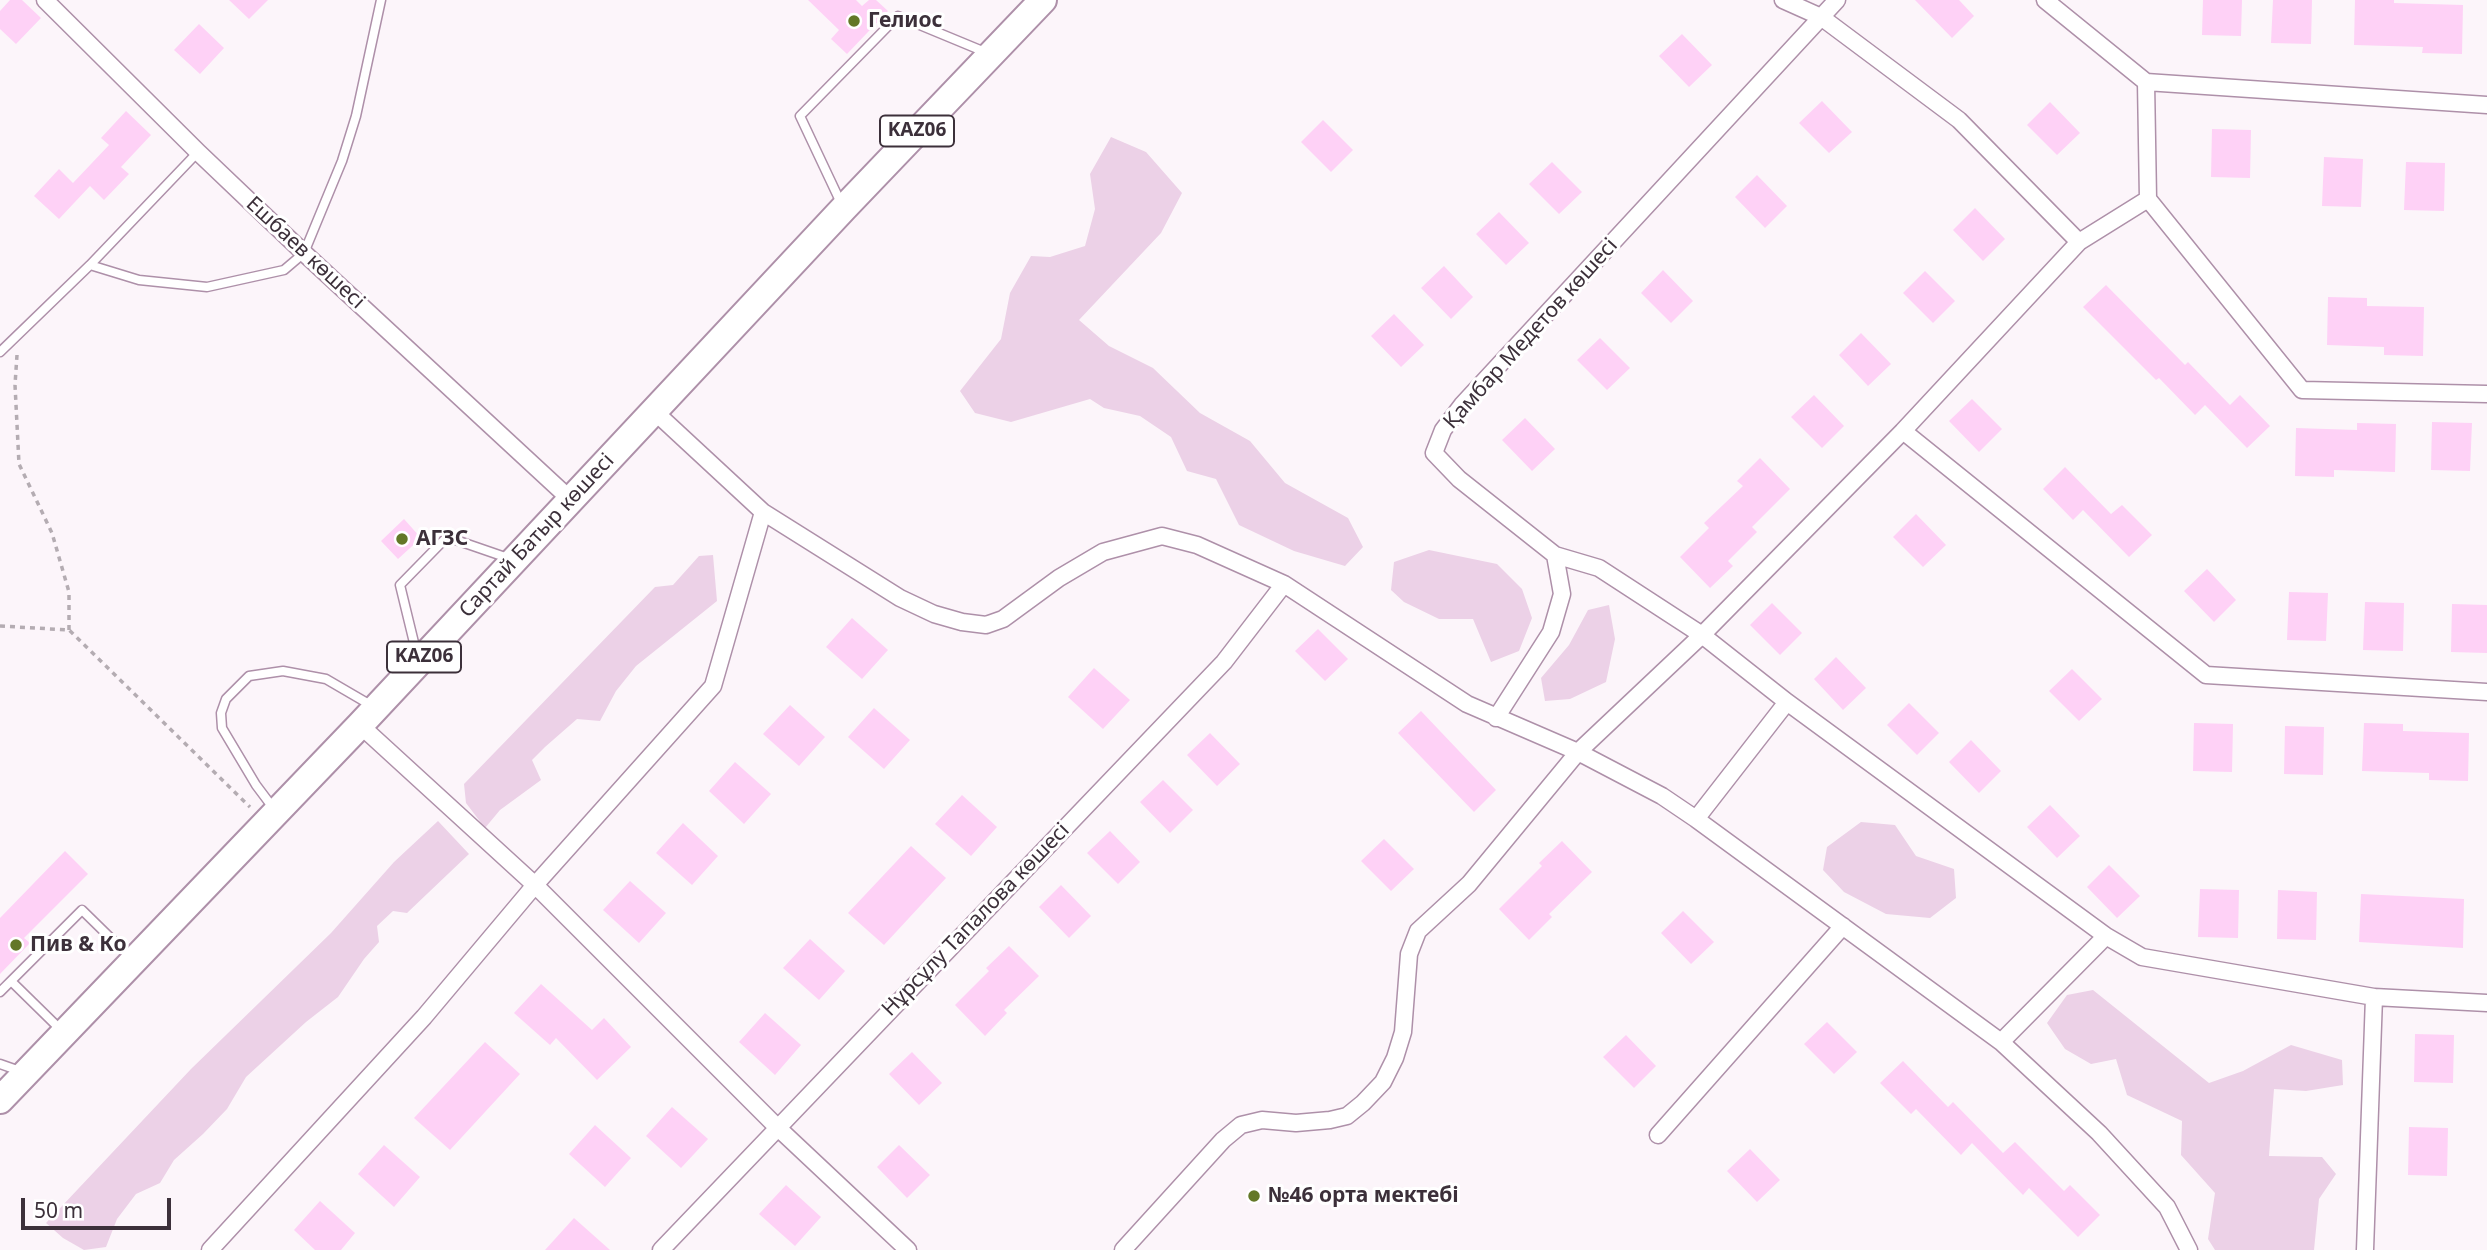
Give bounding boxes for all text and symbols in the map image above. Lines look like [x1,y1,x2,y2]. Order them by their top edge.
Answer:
place label: Гелиос [868,8,943,34]
marker: Гелиос [846,13,862,29]
road number: KАZ06 [880,116,954,146]
street label: Ешбаев көшесі [240,192,370,314]
street label: Қамбар Медетов көшесі [1439,234,1623,434]
street label: Сартай Батыр көшесі [454,449,620,623]
place label: АГЗС [416,526,468,552]
marker: АГЗС [394,531,410,547]
road number: KАZ06 [387,642,461,672]
street label: Нұрсұлу Тапалова көшесі [877,818,1075,1022]
place label: Пив & Ко [30,932,127,958]
marker: Пив & Ко [8,937,24,953]
place label: №46 орта мектебі [1268,1183,1459,1209]
scale bar [24,1184,175,1228]
marker: №46 орта мектебі [1246,1188,1262,1204]
text: 50 m [34,1196,83,1224]

